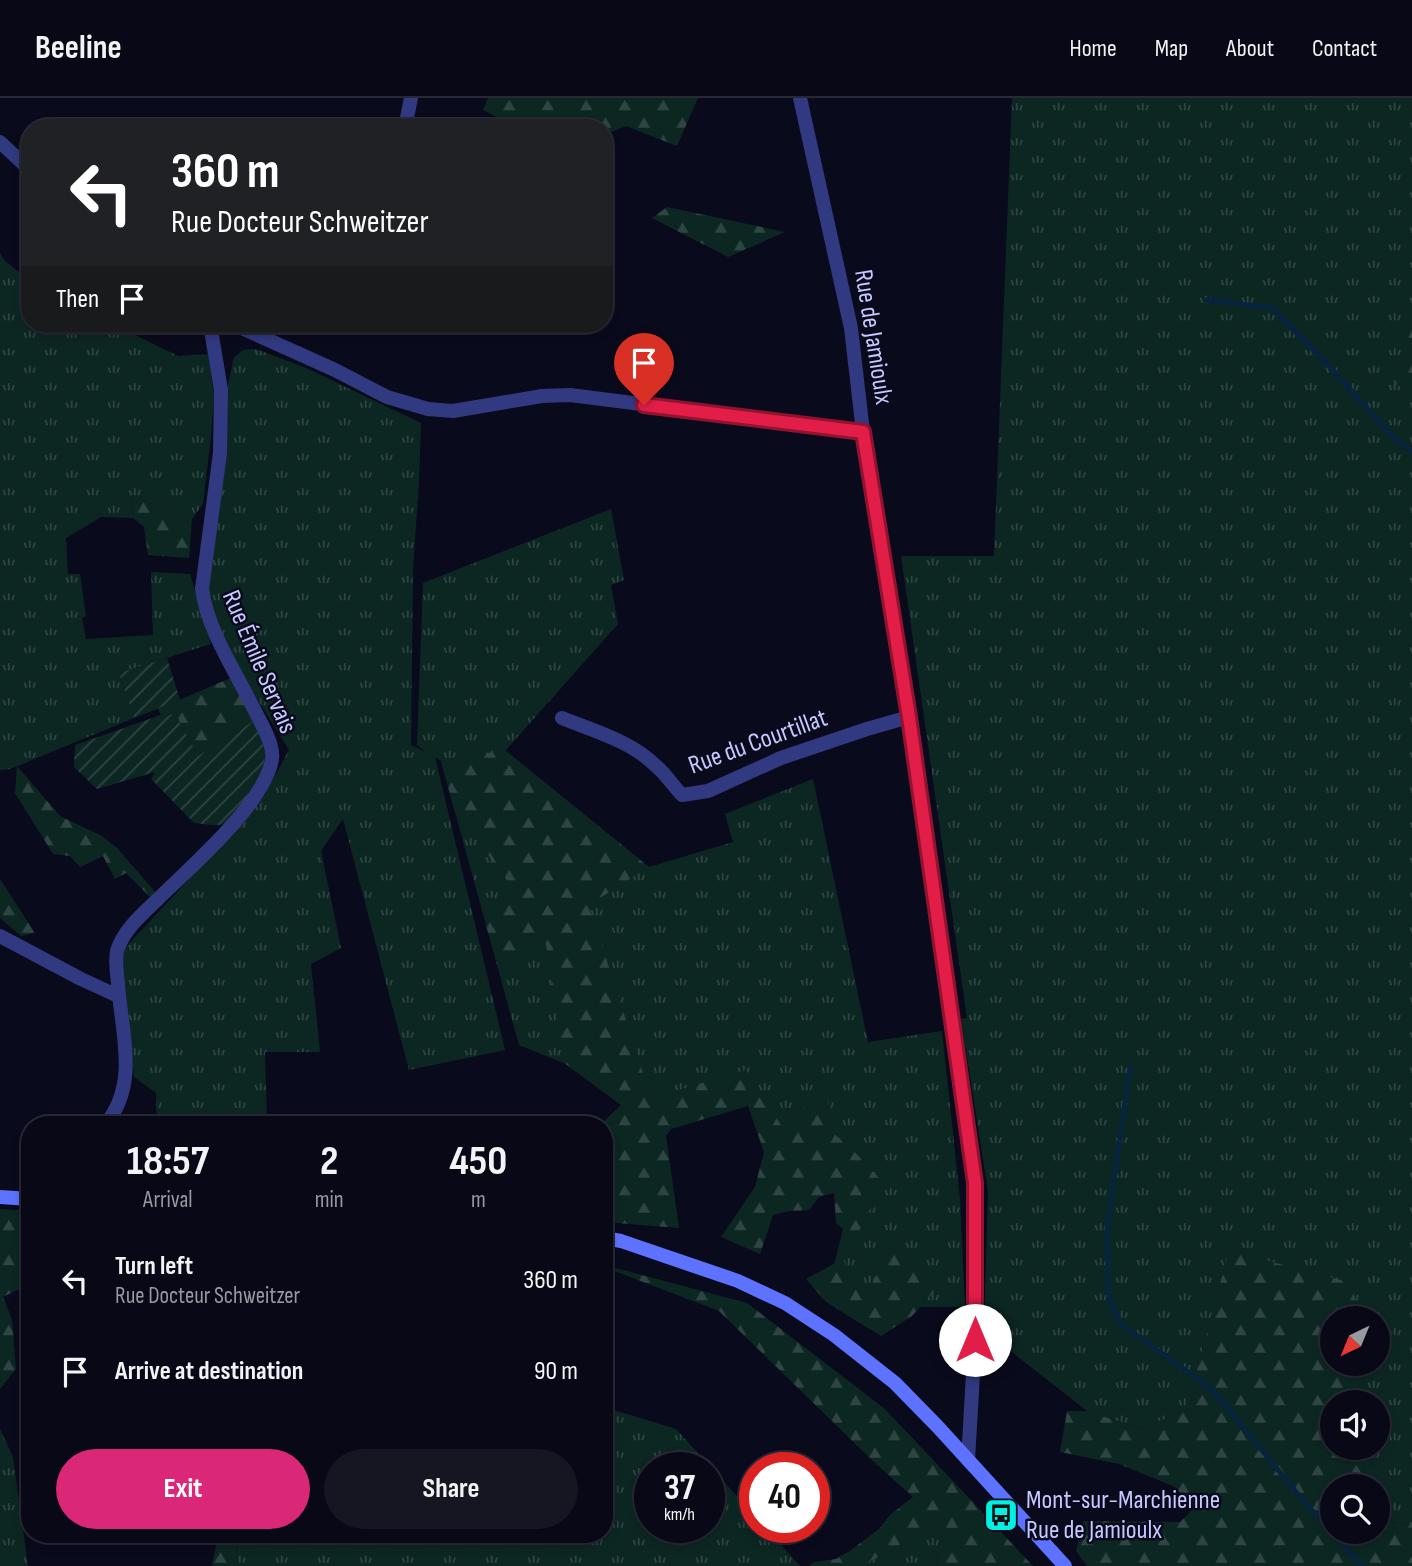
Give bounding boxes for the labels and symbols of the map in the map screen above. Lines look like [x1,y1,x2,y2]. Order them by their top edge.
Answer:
street label: Rue de Jamioulx [847,267,899,407]
pin [614,333,674,405]
street label: Rue Émile Servais [215,586,303,738]
street label: Rue du Courtillat [684,703,832,781]
position arrow [938,1303,1012,1377]
north arrow [1320,1306,1390,1376]
speed limit sign: 40 [739,1452,830,1543]
place label: Mont-sur-Marchienne Rue de Jamioulx [1026,1485,1220,1546]
bus stop icon: Mont-sur-Marchienne Rue de Jamioulx [982,1496,1020,1534]

